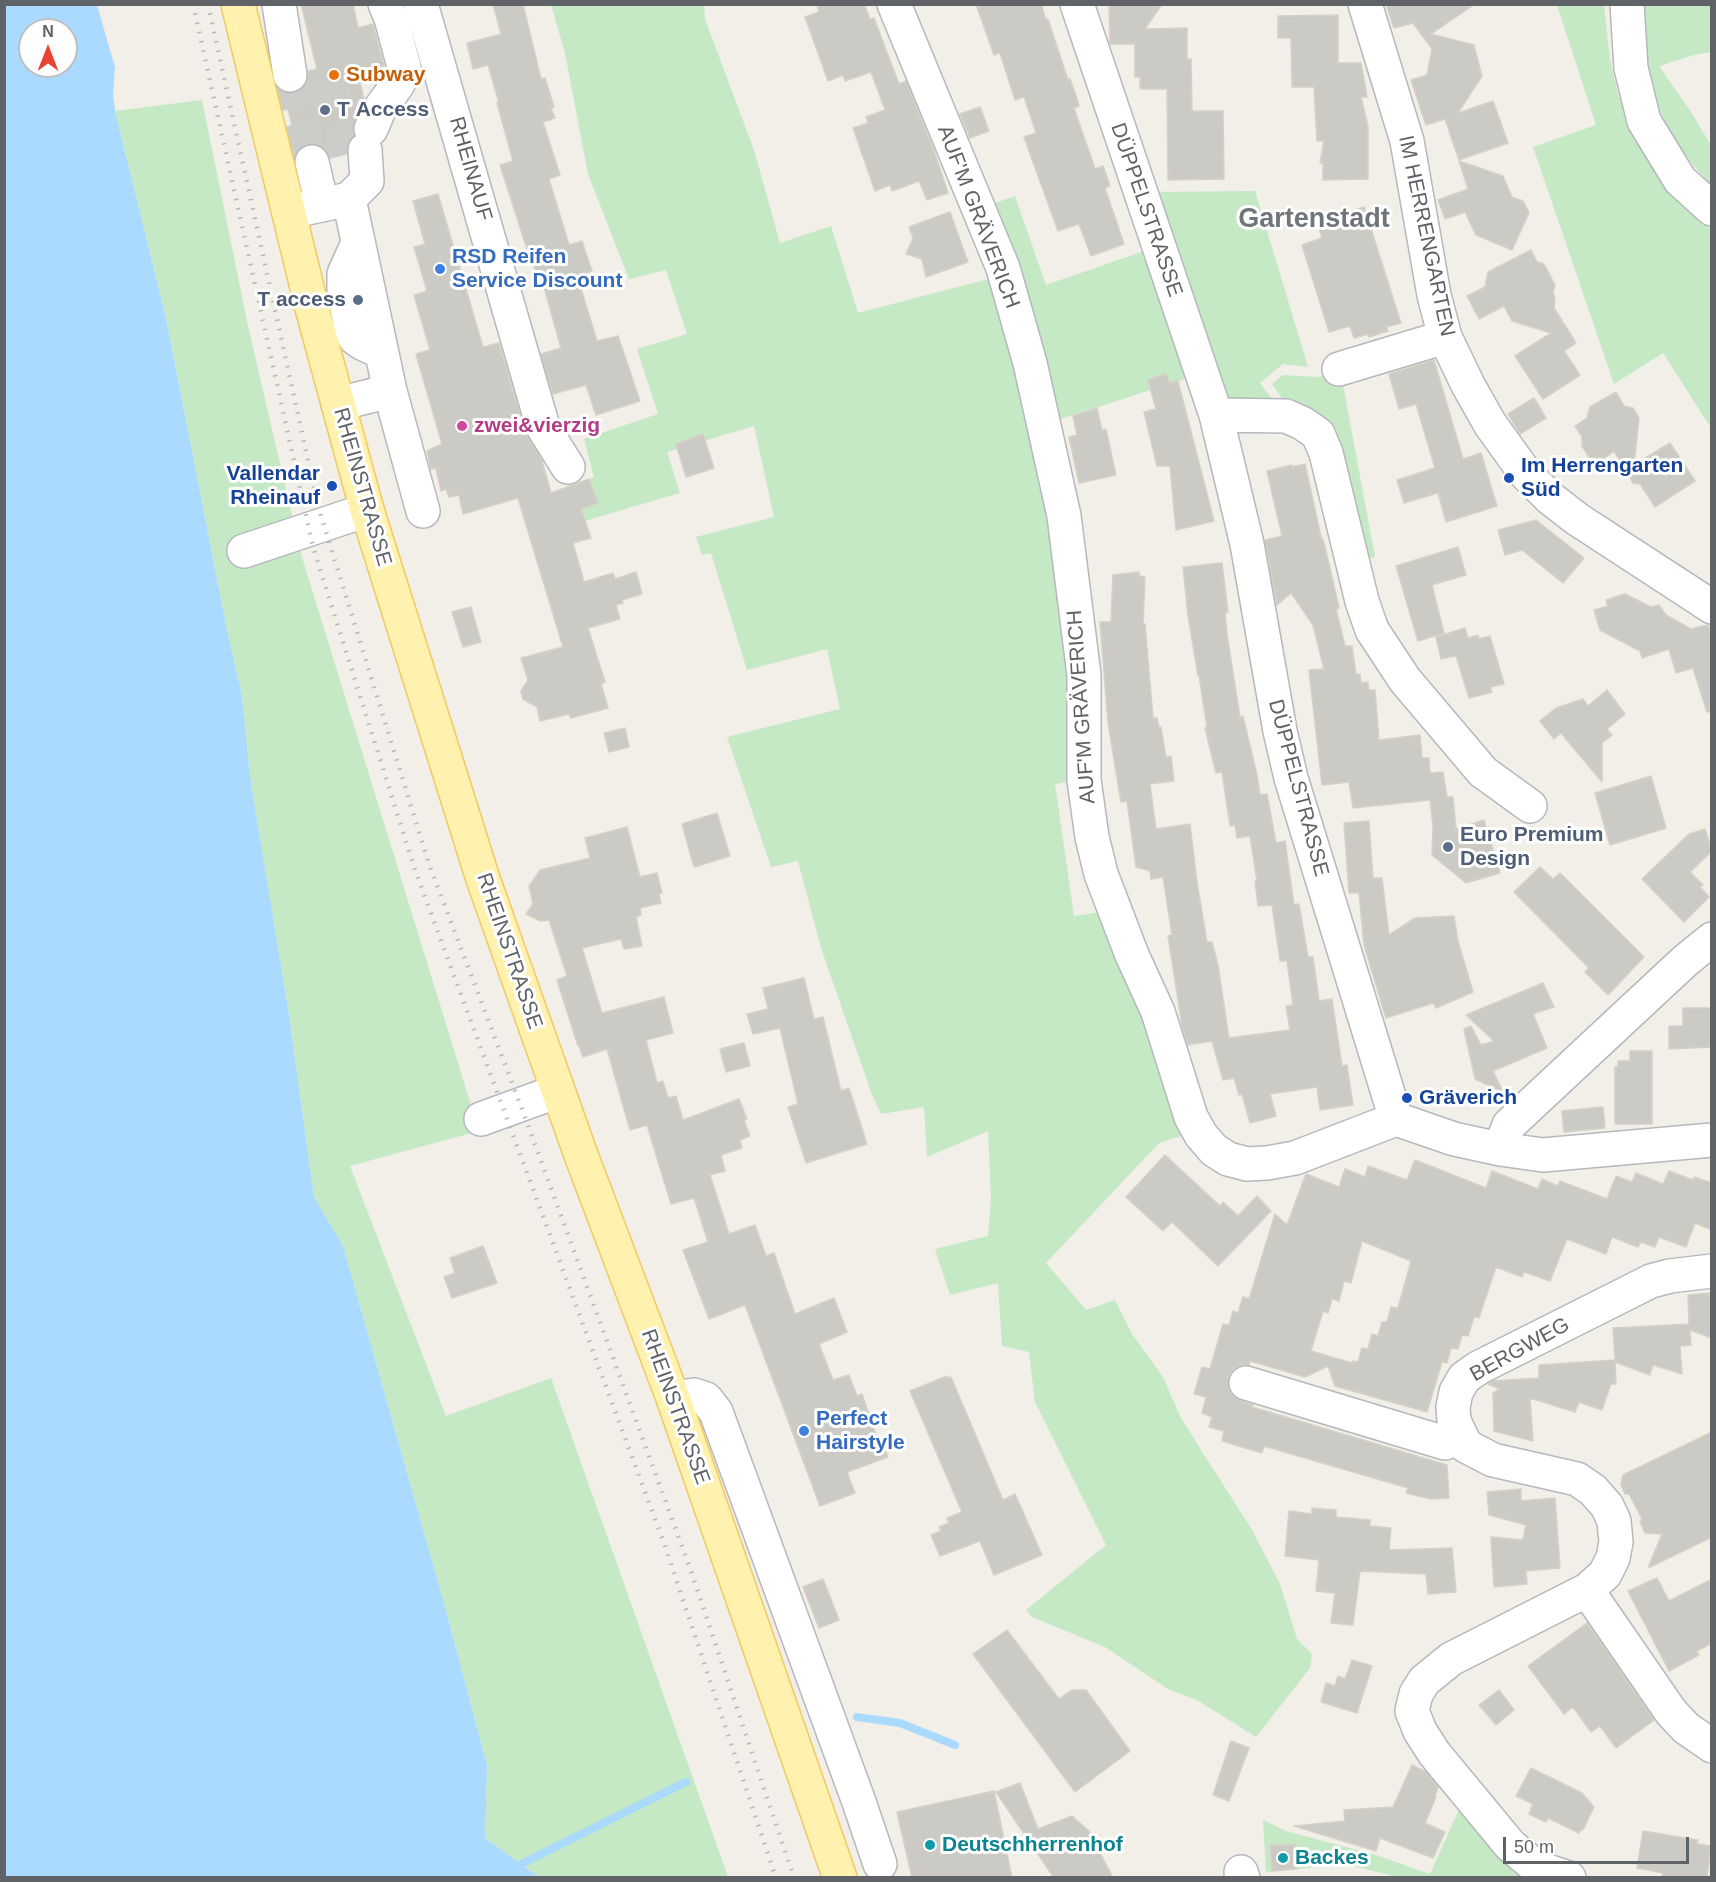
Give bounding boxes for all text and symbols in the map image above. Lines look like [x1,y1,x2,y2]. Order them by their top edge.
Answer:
north arrow [18,18,78,78]
text: N [42,23,54,40]
place label: Subway [346,62,425,88]
marker: Subway [327,68,341,82]
place label: T Access [337,97,429,123]
marker: T Access [318,103,332,117]
street label: RHEINAUF [443,114,497,224]
street label: DÜPPELSTRASSE [1104,120,1188,300]
street label: AUF'M GRÄVERICH [931,122,1025,312]
street label: IM HERRENGARTEN [1392,133,1460,339]
district label: Gartenstadt [1238,204,1390,236]
place label: RSD Reifen Service Discount [452,244,622,294]
marker: RSD Reifen Service Discount [433,262,447,276]
place label: T access [257,287,346,313]
marker: T access [351,293,365,307]
street label: RHEINSTRASSE [327,405,397,569]
place label: zwei&vierzig [474,413,600,439]
marker: zwei&vierzig [455,419,469,433]
place label: Im Herrengarten Süd [1521,453,1683,503]
place label: Vallendar Rheinauf [227,461,320,511]
marker: Im Herrengarten Süd [1502,471,1516,485]
marker: Vallendar Rheinauf [325,479,339,493]
street label: AUF'M GRÄVERICH [1063,609,1101,805]
street label: DÜPPELSTRASSE [1262,697,1334,879]
place label: Euro Premium Design [1460,822,1604,872]
marker: Euro Premium Design [1441,840,1455,854]
street label: RHEINSTRASSE [470,870,548,1032]
place label: Gräverich [1419,1085,1517,1111]
marker: Gräverich [1400,1091,1414,1105]
street label: BERGWEG [1466,1312,1574,1388]
street label: RHEINSTRASSE [635,1326,715,1488]
place label: Perfect Hairstyle [816,1406,905,1456]
marker: Perfect Hairstyle [797,1424,811,1438]
scale bar [1506,1825,1692,1863]
place label: Deutschherrenhof [942,1832,1123,1858]
text: 50 m [1514,1837,1554,1857]
marker: Deutschherrenhof [923,1838,937,1852]
place label: Backes [1295,1845,1369,1871]
marker: Backes [1276,1851,1290,1865]

